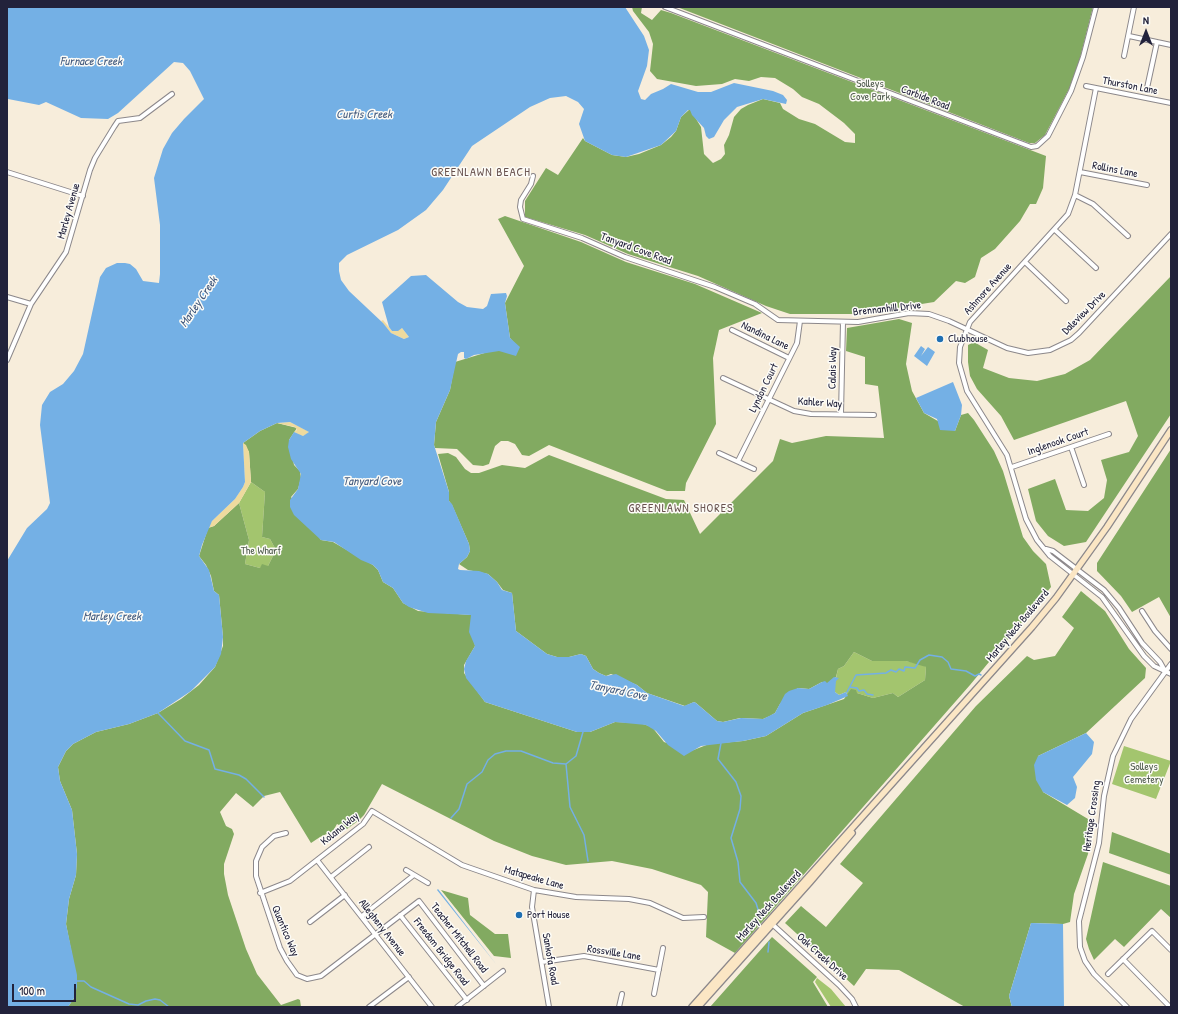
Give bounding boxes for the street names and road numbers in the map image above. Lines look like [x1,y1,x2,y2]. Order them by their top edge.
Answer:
street label: Thurston Lane [1101,74,1159,98]
street label: Carbide Road [899,83,951,113]
street label: Rollins Lane [1091,159,1139,181]
street label: Marley Avenue [55,182,83,240]
street label: Tanyard Cove Road [599,230,673,268]
street label: Ashmore Avenue [961,260,1015,318]
street label: Daleview Drive [1059,288,1109,338]
street label: Brennanhill Drive [852,299,922,319]
street label: Nandina Lane [739,319,791,353]
street label: Calais Way [826,347,840,389]
street label: Lyndon Court [746,361,782,415]
street label: Kahler Way [797,395,843,411]
street label: Inglenook Court [1026,425,1090,459]
street label: Marley Neck Boulevard [984,587,1052,665]
street label: Heritage Crossing [1080,780,1104,852]
street label: Kolana Way [318,810,362,848]
street label: Matapeake Lane [503,863,565,893]
street label: Marley Neck Boulevard [734,868,804,944]
street label: Allegheny Avenue [356,897,408,959]
street label: Teacher Mitchell Road [428,900,490,976]
street label: Quantico Way [268,904,302,958]
street label: Freedom Bridge Road [410,916,472,988]
street label: Oak Creek Drive [794,931,850,983]
street label: Sankofa Road [539,932,561,986]
street label: Rossville Lane [586,942,642,964]

